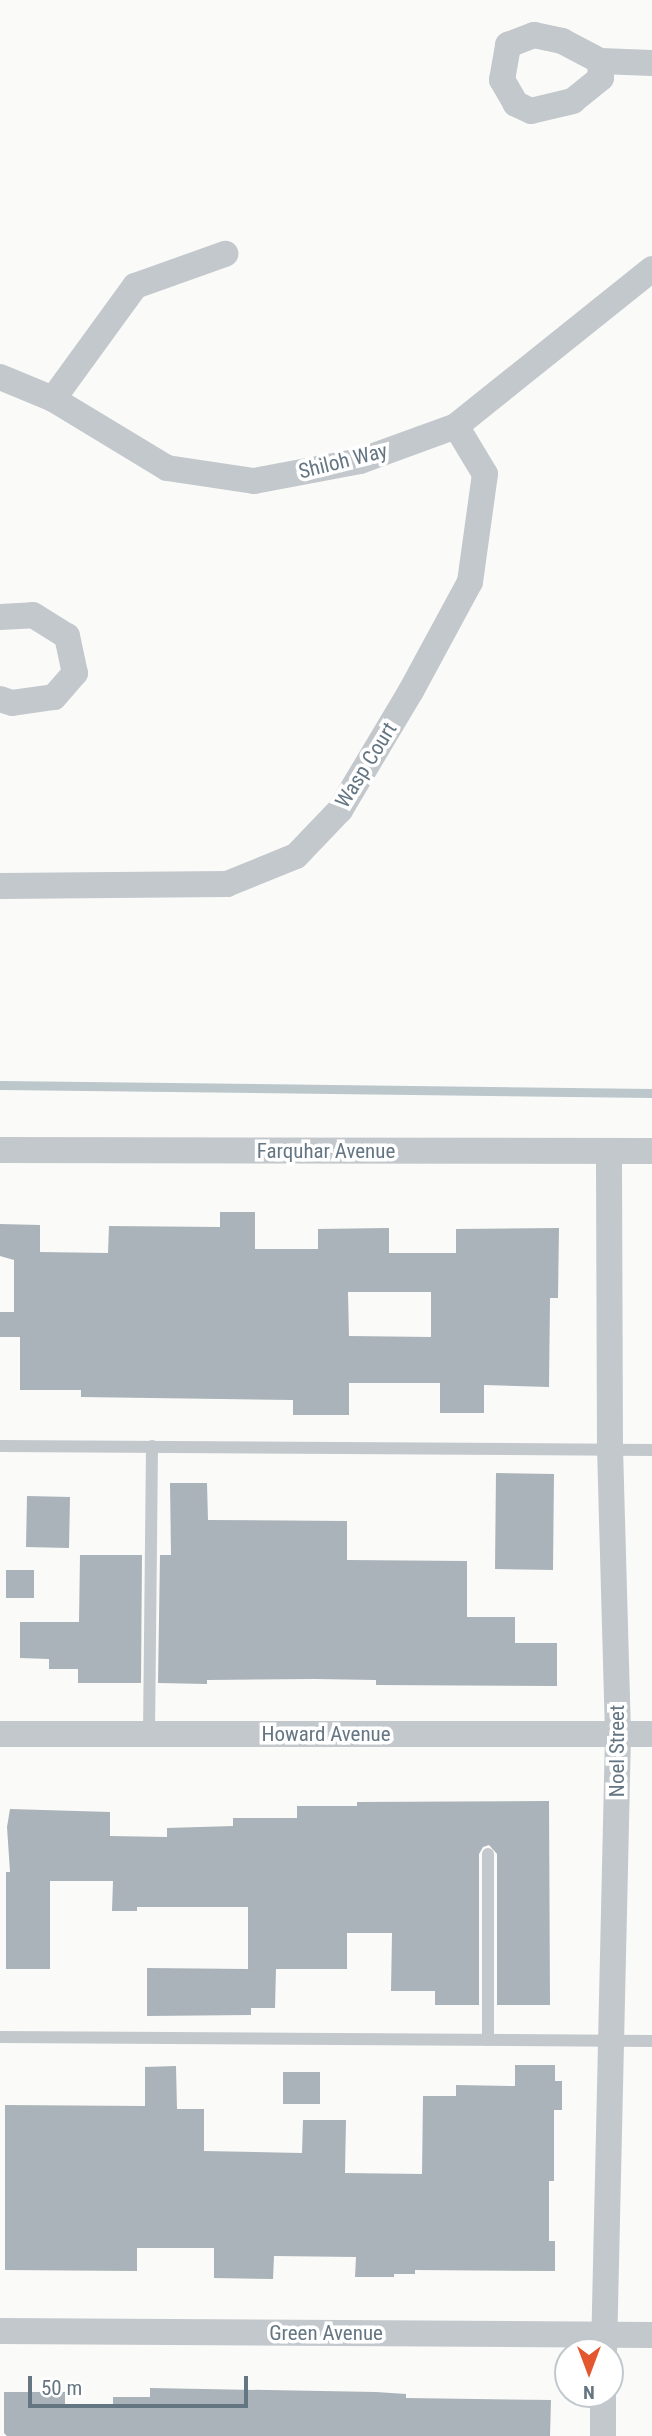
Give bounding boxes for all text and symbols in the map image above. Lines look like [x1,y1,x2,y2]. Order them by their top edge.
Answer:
street label: Shiloh Way [296,438,390,484]
street label: Wasp Court [330,718,402,812]
street label: Farquhar Avenue [257,1138,395,1164]
street label: Noel Street [604,1705,630,1797]
street label: Howard Avenue [261,1721,391,1747]
street label: Green Avenue [269,2320,383,2346]
north arrow [554,2338,624,2408]
scale bar [32,2362,252,2406]
text: 50 m [41,2376,82,2400]
text: N [583,2381,595,2404]

